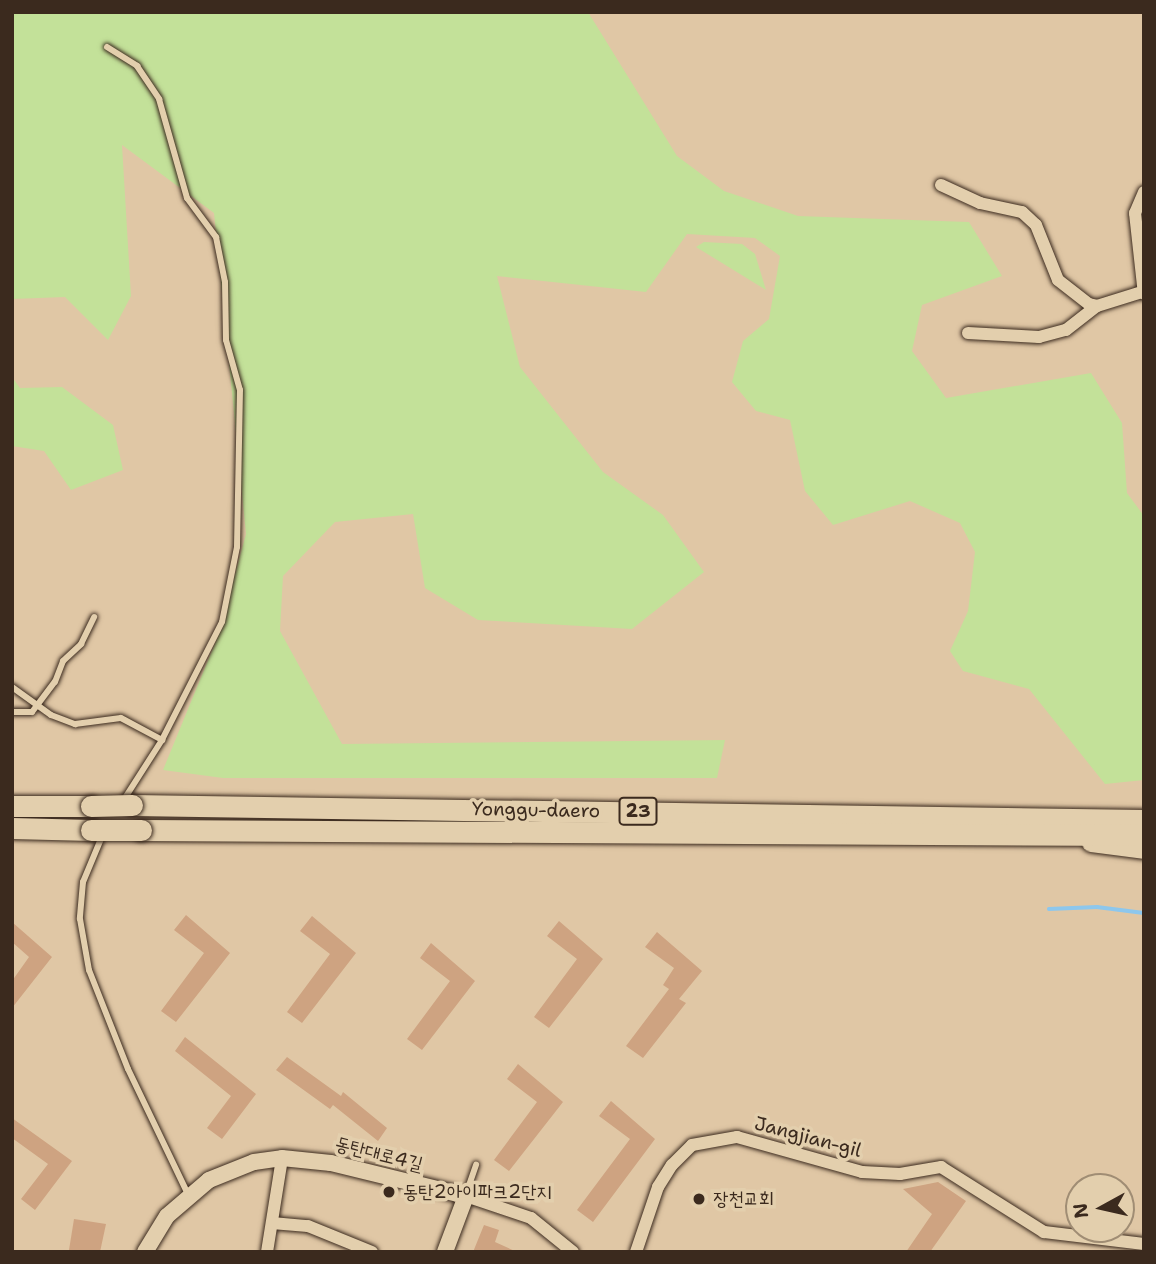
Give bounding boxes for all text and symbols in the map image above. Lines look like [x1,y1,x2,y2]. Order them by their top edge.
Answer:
road number: 23 [617,796,659,826]
street label: Yonggu-daero [472,797,600,823]
street label: Jangjian-gil [752,1112,864,1162]
street label: 동탄대로4길 [333,1132,425,1176]
north arrow [1065,1173,1135,1243]
place label: 동탄2아이파크2단지 [403,1181,552,1203]
marker: 동탄2아이파크2단지 [381,1184,397,1200]
place label: 장천교회 [713,1188,774,1210]
marker: 장천교회 [691,1191,707,1207]
text: N [1067,1202,1094,1220]

